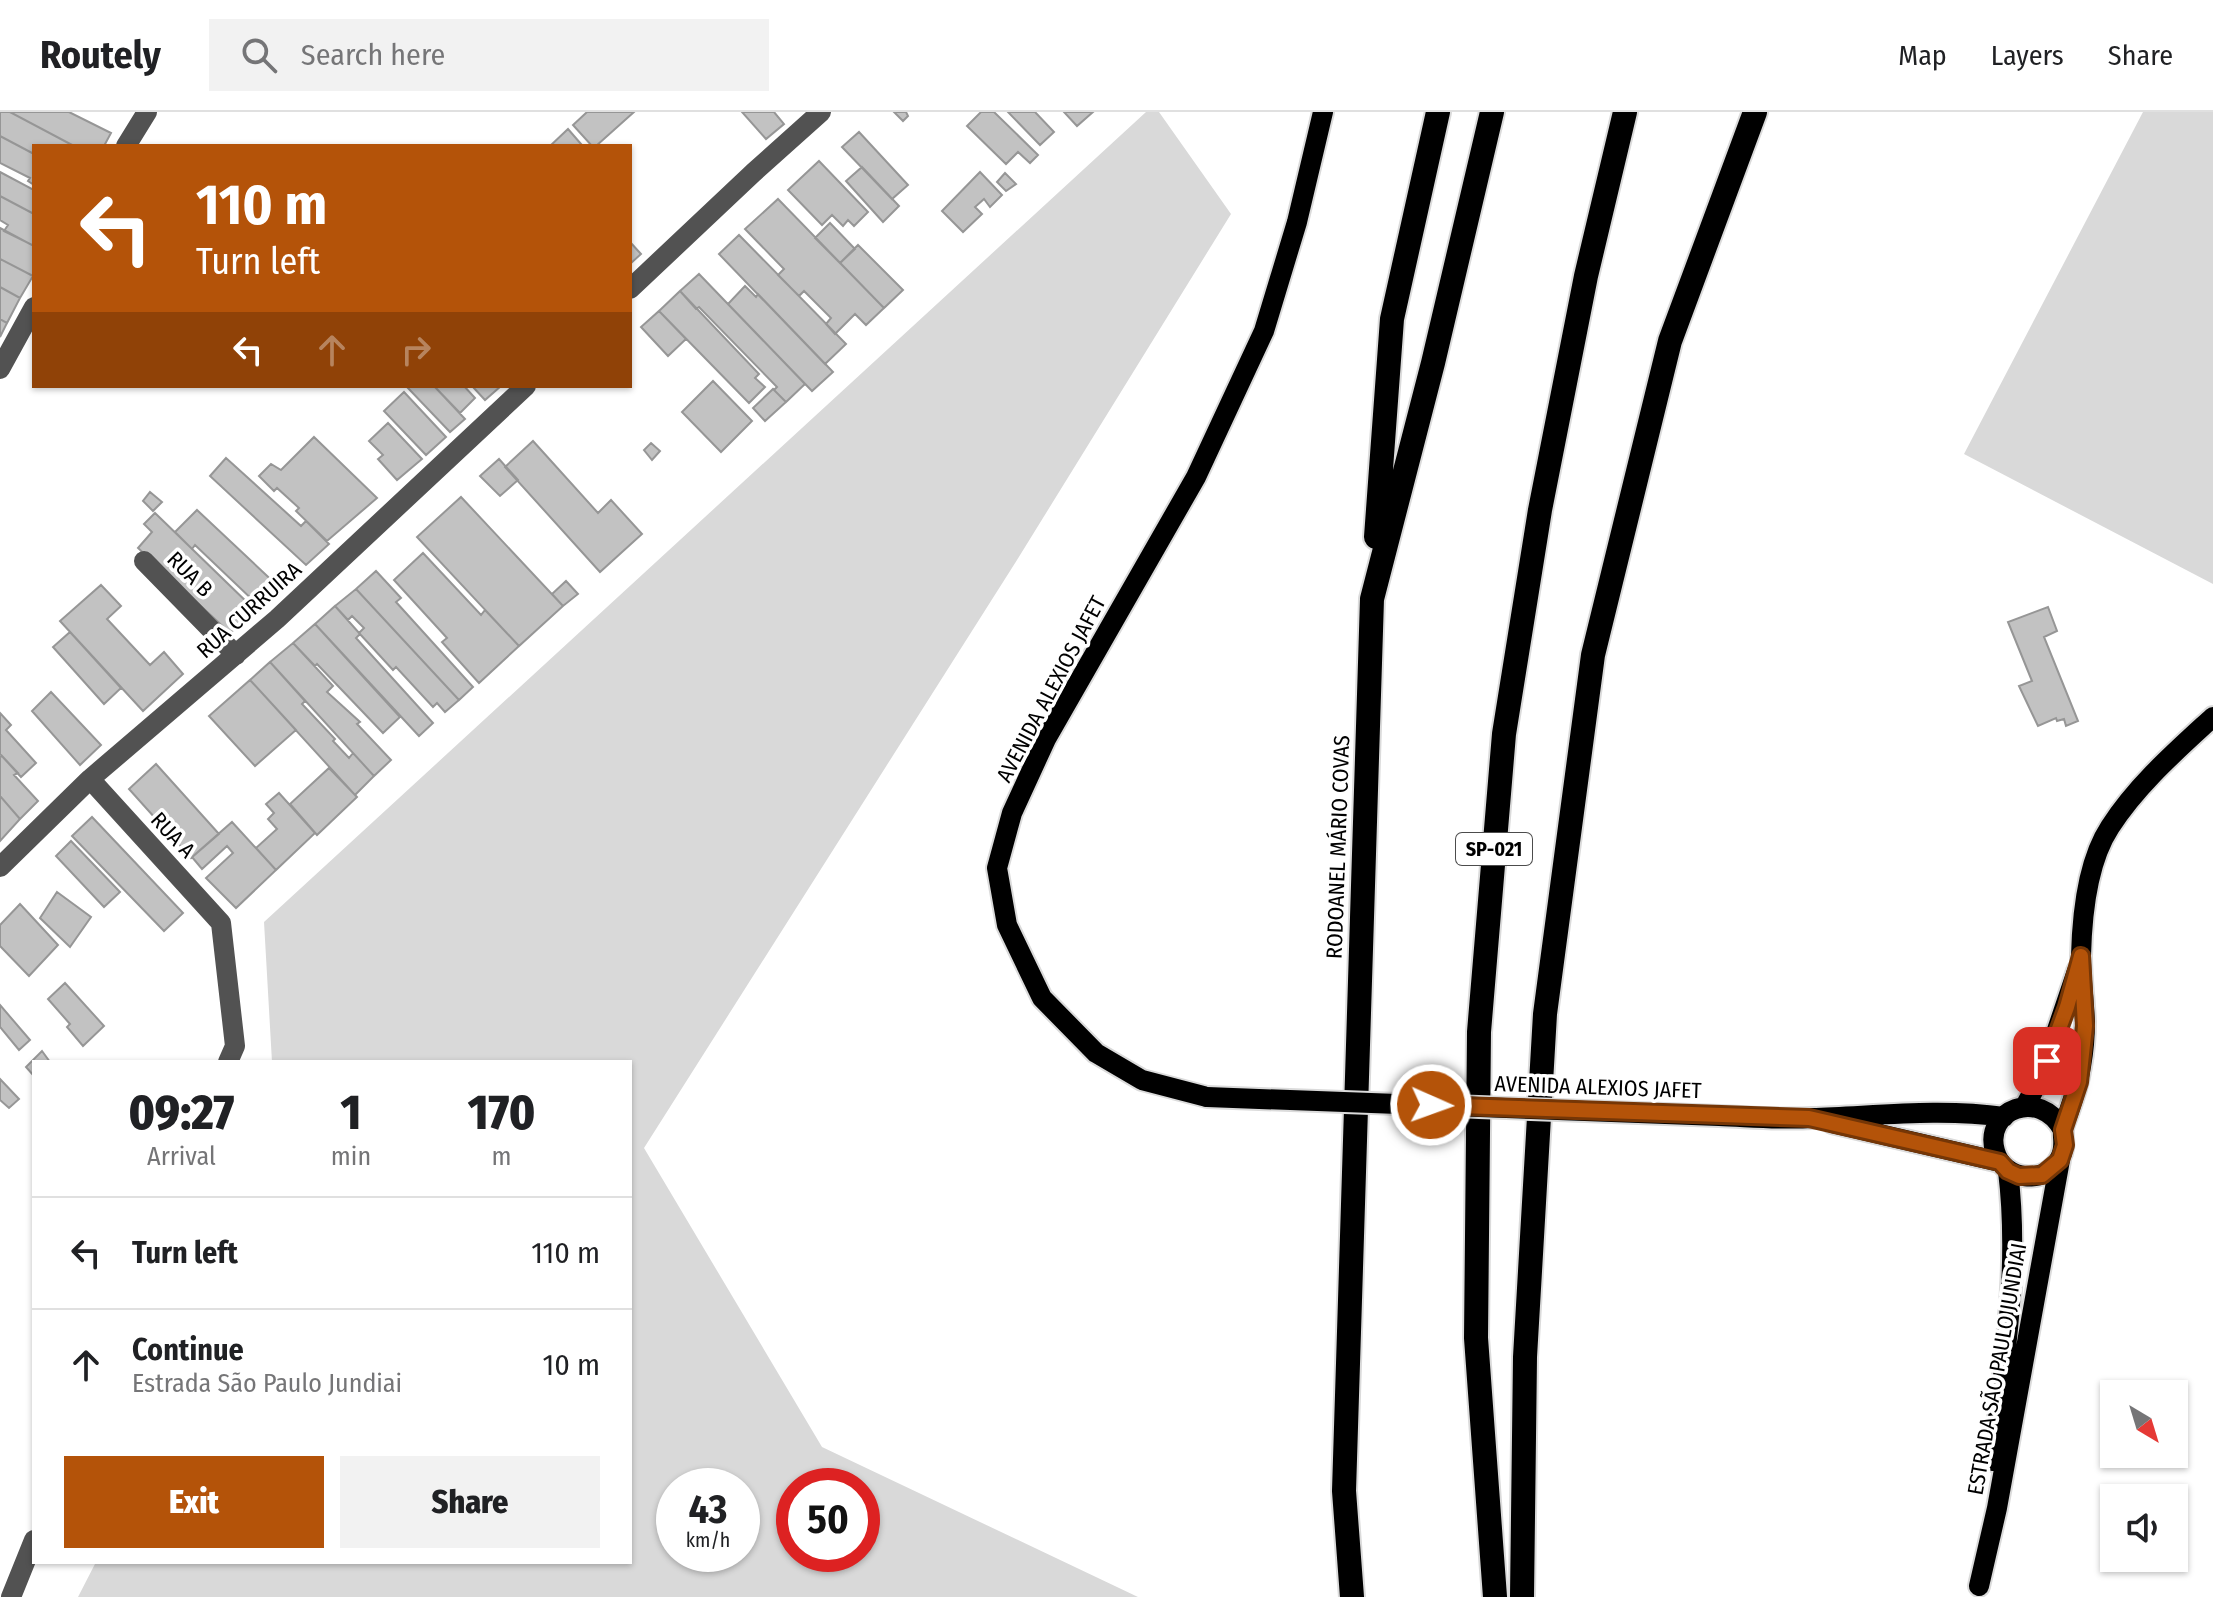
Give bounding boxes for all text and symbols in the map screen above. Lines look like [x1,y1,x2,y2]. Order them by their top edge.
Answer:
search box [209,19,769,91]
text: Routely [40,32,161,78]
icon: search [237,33,281,77]
text: Search here [301,37,445,73]
text: Map [1898,39,1947,72]
text: Layers [1991,39,2064,72]
text: Share [2108,39,2173,72]
text: 110 m [196,172,327,239]
icon: left [64,176,168,280]
text: Turn left [196,240,320,284]
icon: left [226,328,270,372]
icon: ahead [310,328,354,372]
icon: right [394,328,438,372]
street label: RUA B [162,546,218,602]
street label: RUA CURRUIRA [191,556,307,664]
street label: AVENIDA ALEXIOS JAFET [990,591,1112,787]
street label: RODOANEL MÁRIO COVAS [1321,735,1355,959]
street label: RUA A [145,806,201,864]
road number: SP-021 [1456,833,1532,865]
pin [2013,1027,2081,1095]
icon: arrive [2025,1039,2069,1083]
position arrow [1389,1063,1473,1147]
street label: AVENIDA ALEXIOS JAFET [1494,1070,1703,1104]
text: 09:27 [129,1084,234,1142]
text: 1 [341,1084,361,1142]
text: 170 [468,1084,535,1142]
text: Arrival [147,1141,216,1172]
text: min [331,1141,371,1172]
text: m [492,1141,512,1172]
icon: left [64,1231,108,1275]
text: Turn left [132,1235,238,1271]
text: 110 m [531,1235,600,1271]
street label: ESTRADA SÃO PAULO JUNDIAI [1962,1241,2032,1497]
text: Continue [132,1332,244,1368]
icon: ahead [64,1343,108,1387]
text: 10 m [543,1347,600,1383]
text: Estrada São Paulo Jundiai [132,1368,402,1399]
north arrow [2100,1380,2188,1468]
map controls [2100,1380,2188,1572]
button: Exit [64,1456,324,1548]
button: Share [340,1456,600,1548]
speed limit sign: 50 [776,1468,880,1572]
button: sound [2100,1484,2188,1572]
text: 43 [688,1486,728,1534]
text: km/h [686,1528,730,1552]

